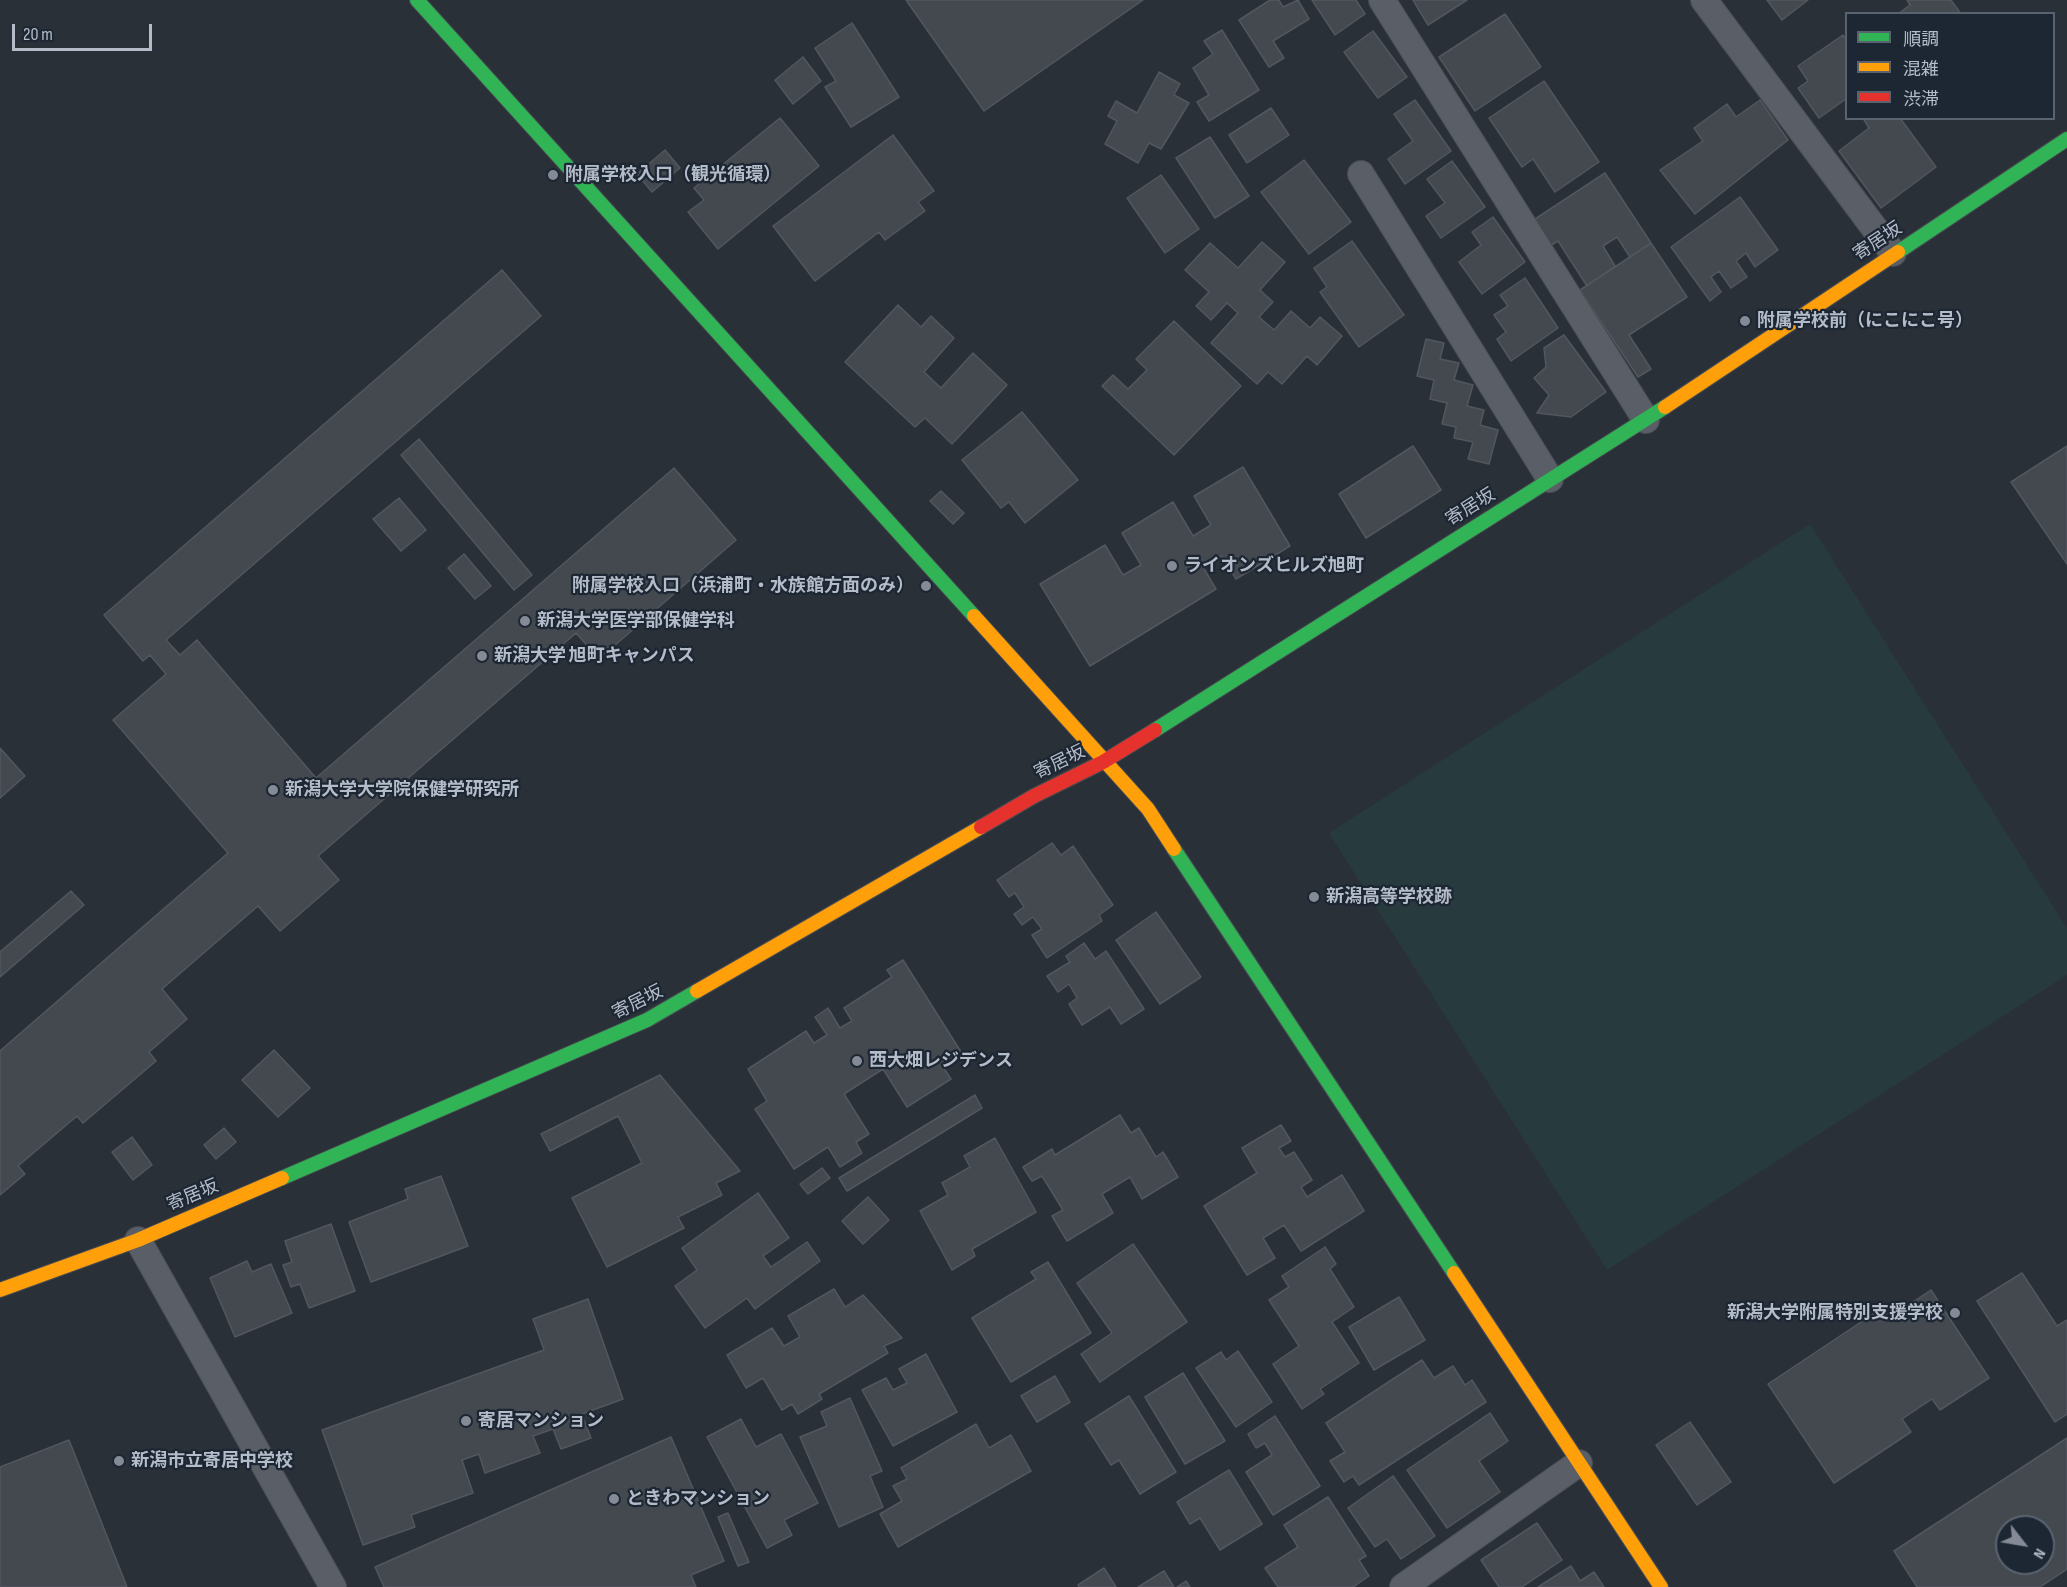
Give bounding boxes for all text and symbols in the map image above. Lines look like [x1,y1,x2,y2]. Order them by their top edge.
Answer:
scale bar [15,12,154,50]
legend [1845,12,2055,120]
text: 20 m [23,24,53,45]
text: 順調 [1903,29,1939,50]
text: 混雑 [1903,59,1939,80]
text: 渋滞 [1903,89,1939,110]
place label: 附属学校入口（観光循環） [565,164,781,186]
marker: 附属学校入口（観光循環） [546,168,560,182]
street label: 寄居坂 [1850,218,1906,266]
place label: 附属学校前（にこにこ号） [1757,310,1973,332]
marker: 附属学校前（にこにこ号） [1738,314,1752,328]
street label: 寄居坂 [1442,485,1500,531]
place label: ライオンズヒルズ旭町 [1184,555,1364,577]
marker: ライオンズヒルズ旭町 [1165,559,1179,573]
place label: 附属学校入口（浜浦町・水族館方面のみ） [572,575,914,597]
marker: 附属学校入口（浜浦町・水族館方面のみ） [919,579,933,593]
place label: 新潟大学医学部保健学科 [537,610,735,632]
marker: 新潟大学医学部保健学科 [518,614,532,628]
place label: 新潟大学 旭町キャンパス [494,645,695,667]
marker: 新潟大学 旭町キャンパス [475,649,489,663]
street label: 寄居坂 [1031,741,1089,785]
place label: 新潟大学大学院保健学研究所 [285,779,519,801]
marker: 新潟大学大学院保健学研究所 [266,783,280,797]
place label: 新潟高等学校跡 [1326,886,1452,908]
marker: 新潟高等学校跡 [1307,890,1321,904]
street label: 寄居坂 [609,981,667,1025]
place label: 西大畑レジデンス [869,1050,1013,1072]
marker: 西大畑レジデンス [850,1054,864,1068]
street label: 寄居坂 [164,1176,222,1216]
place label: 新潟大学附属特別支援学校 [1727,1302,1943,1324]
marker: 新潟大学附属特別支援学校 [1948,1306,1962,1320]
place label: 寄居マンション [478,1410,604,1432]
marker: 寄居マンション [459,1414,473,1428]
place label: 新潟市立寄居中学校 [131,1450,293,1472]
marker: 新潟市立寄居中学校 [112,1454,126,1468]
place label: ときわマンション [626,1488,770,1510]
marker: ときわマンション [607,1492,621,1506]
north arrow [1995,1515,2055,1575]
text: N [2029,1545,2049,1562]

